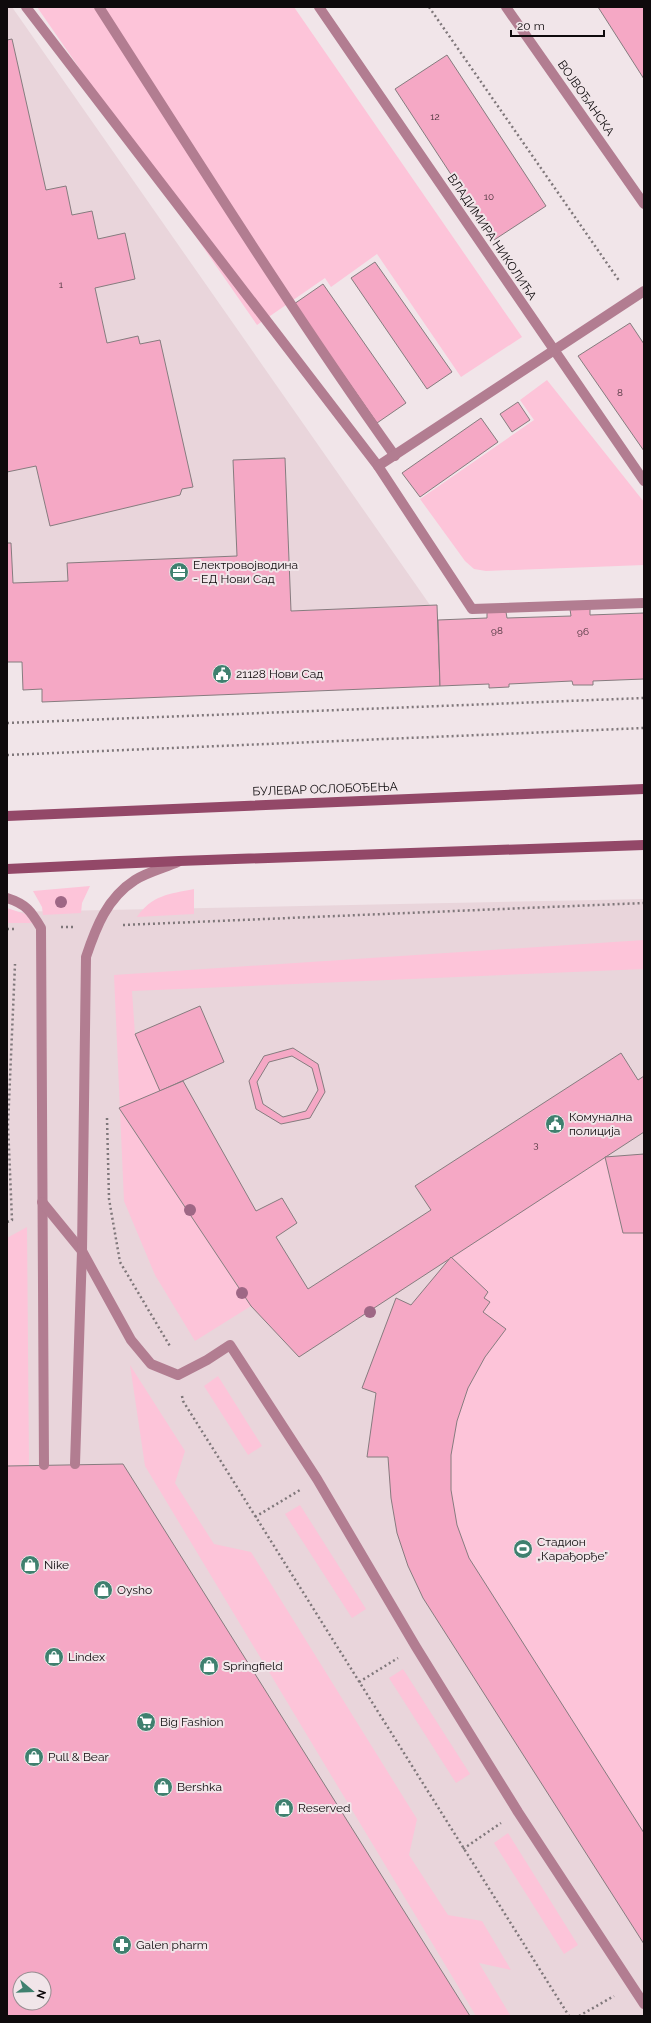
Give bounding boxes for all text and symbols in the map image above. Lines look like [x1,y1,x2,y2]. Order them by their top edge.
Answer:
scale bar [511,12,604,38]
text: 20 m [517,19,545,33]
street label: ВОЈВОЂАНСКА [555,58,617,138]
house number: 12 [430,111,440,122]
street label: ВЛАДИМИРА НИКОЛИЋА [445,171,539,303]
house number: 10 [484,191,494,202]
house number: 1 [59,279,64,290]
house number: 8 [617,387,623,398]
place label: Електровојводина - ЕД Нови Сад [193,558,298,586]
office icon: Електровојводина - ЕД Нови Сад [168,561,190,583]
house number: 98 [491,625,503,636]
house number: 96 [577,626,589,637]
public building icon: 21128 Нови Сад [211,663,233,685]
place label: 21128 Нови Сад [236,667,323,681]
street label: БУЛЕВАР ОСЛОБОЂЕЊА [252,779,398,799]
place label: Комунална полиција [569,1110,632,1138]
public building icon: Комунална полиција [544,1113,566,1135]
house number: 3 [533,1139,539,1150]
place label: Стадион „Карађорђе” [537,1535,608,1563]
sports icon: Стадион „Карађорђе” [512,1538,534,1560]
shop icon: Nike [19,1554,41,1576]
place label: Nike [44,1558,69,1572]
shop icon: Oysho [92,1579,114,1601]
place label: Oysho [117,1583,152,1597]
shop icon: Lindex [43,1646,65,1668]
place label: Lindex [68,1650,105,1664]
shop icon: Springfield [198,1655,220,1677]
place label: Springfield [223,1659,283,1673]
supermarket icon: Big Fashion [135,1711,157,1733]
place label: Big Fashion [160,1715,223,1729]
shop icon: Pull & Bear [23,1746,45,1768]
place label: Pull & Bear [48,1750,109,1764]
shop icon: Bershka [152,1776,174,1798]
place label: Bershka [177,1780,222,1794]
shop icon: Reserved [273,1797,295,1819]
place label: Reserved [298,1801,350,1815]
pharmacy icon: Galen pharm [111,1934,133,1956]
place label: Galen pharm [136,1938,208,1952]
north arrow [12,1971,52,2011]
text: N [33,1988,48,2000]

